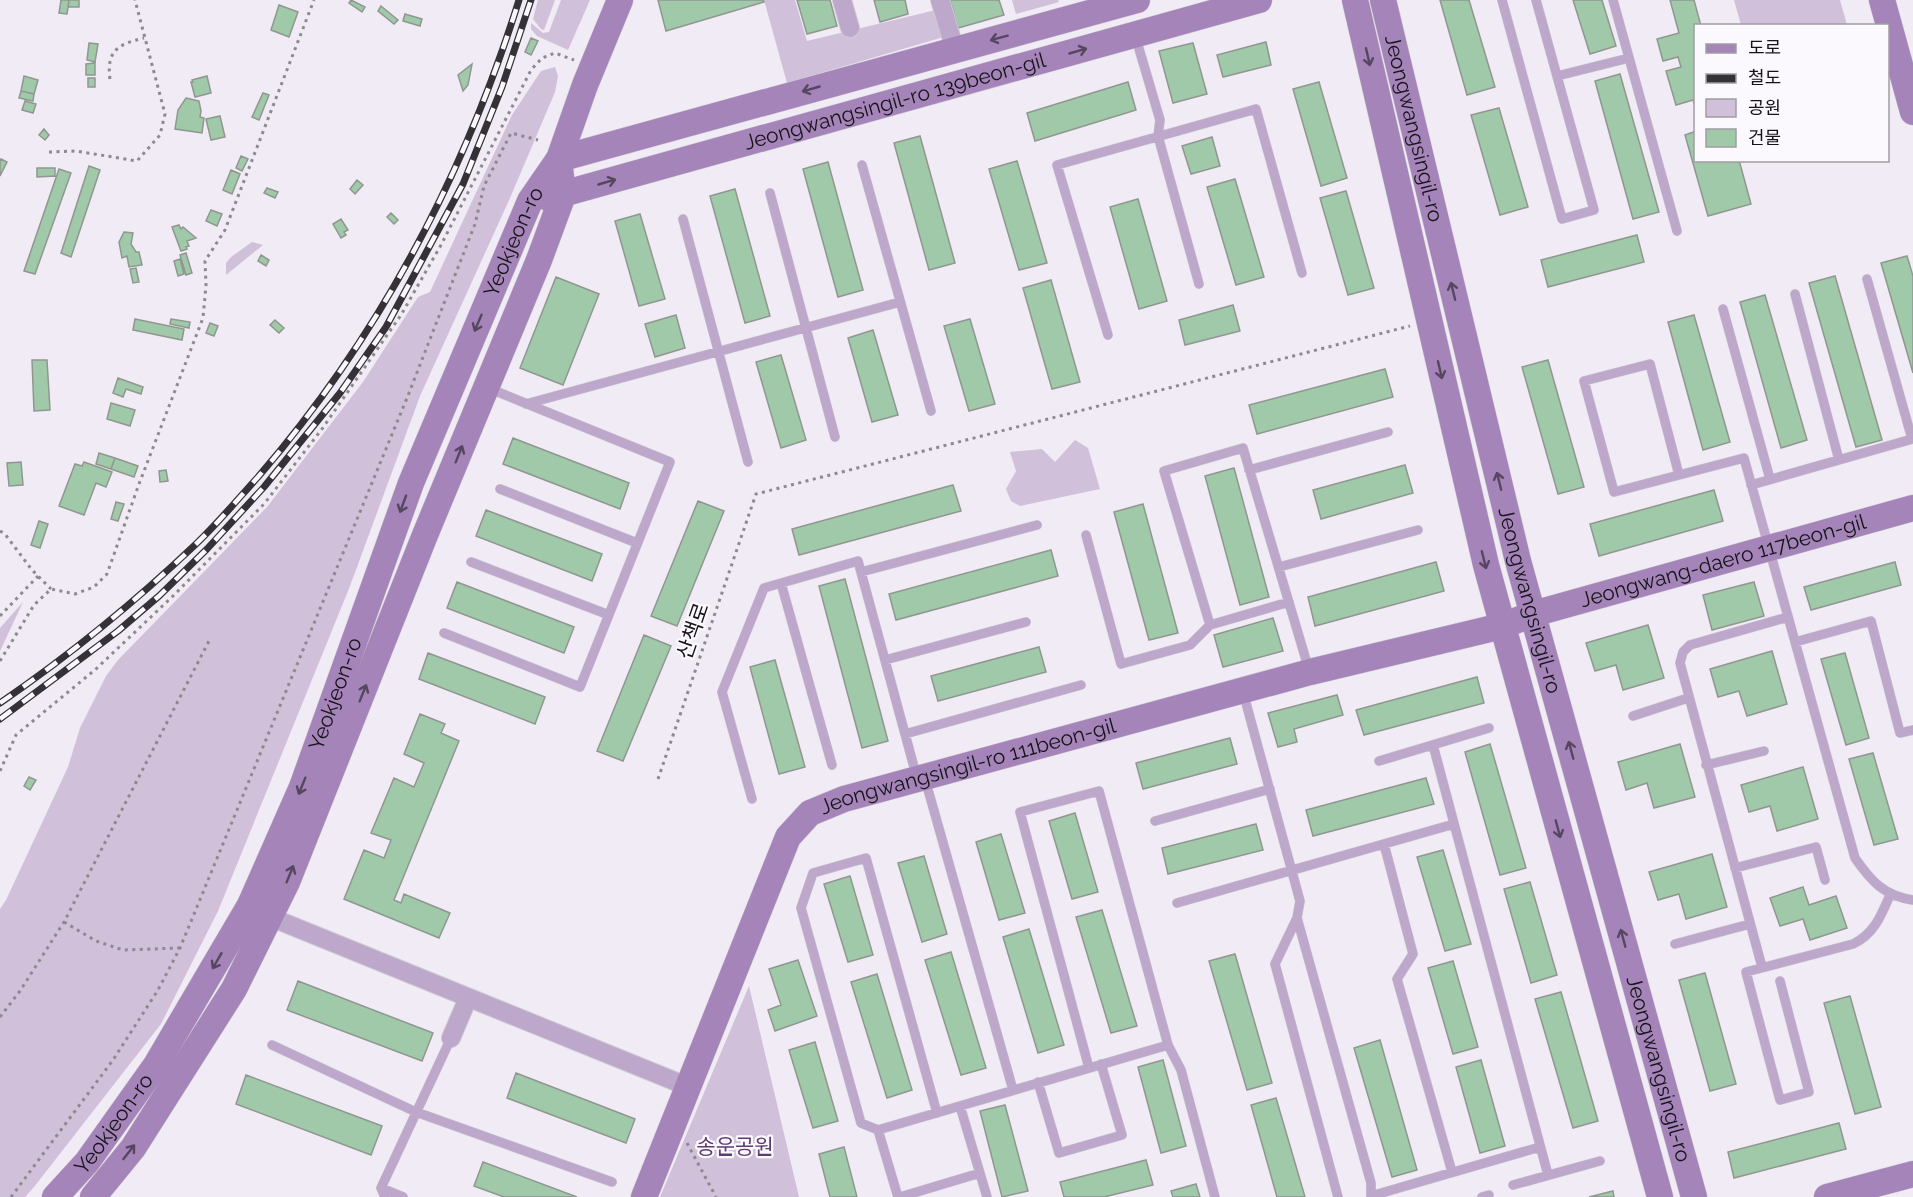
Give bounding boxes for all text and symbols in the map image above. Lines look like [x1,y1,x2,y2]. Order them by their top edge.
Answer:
legend [1694,24,1889,162]
one-way arrow [990,32,1009,44]
street label: Jeongwangsingil-ro [1380,32,1449,224]
text: 도로 [1748,37,1781,58]
one-way arrow [1068,44,1087,56]
street label: Jeongwangsingil-ro 139beon-gil [741,47,1049,155]
one-way arrow [1362,47,1374,66]
text: 철도 [1748,67,1781,88]
one-way arrow [802,84,821,96]
text: 공원 [1748,97,1781,118]
text: 건물 [1748,127,1781,148]
one-way arrow [597,176,616,188]
street label: Yeokjeon-ro [478,181,548,301]
one-way arrow [1447,282,1459,301]
one-way arrow [472,314,483,332]
one-way arrow [1435,360,1447,379]
one-way arrow [454,445,465,464]
one-way arrow [1493,471,1504,491]
one-way arrow [397,494,408,512]
street label: Jeongwangsingil-ro [1493,505,1567,696]
street label: Jeongwang-daero 117beon-gil [1577,509,1869,612]
one-way arrow [1479,550,1491,569]
street label: 산책로 [671,599,714,662]
street label: Yeokjeon-ro [303,634,367,753]
one-way arrow [358,685,369,703]
street label: Jeongwangsingil-ro 111beon-gil [816,712,1119,820]
one-way arrow [1564,741,1576,760]
one-way arrow [296,776,307,795]
one-way arrow [1553,819,1564,838]
one-way arrow [285,866,296,884]
one-way arrow [1616,929,1628,948]
one-way arrow [211,952,223,969]
street label: Jeongwangsingil-ro [1621,973,1697,1165]
street label: Yeokjeon-ro [69,1068,158,1179]
park label: 송운공원 [696,1134,774,1159]
one-way arrow [123,1144,136,1160]

